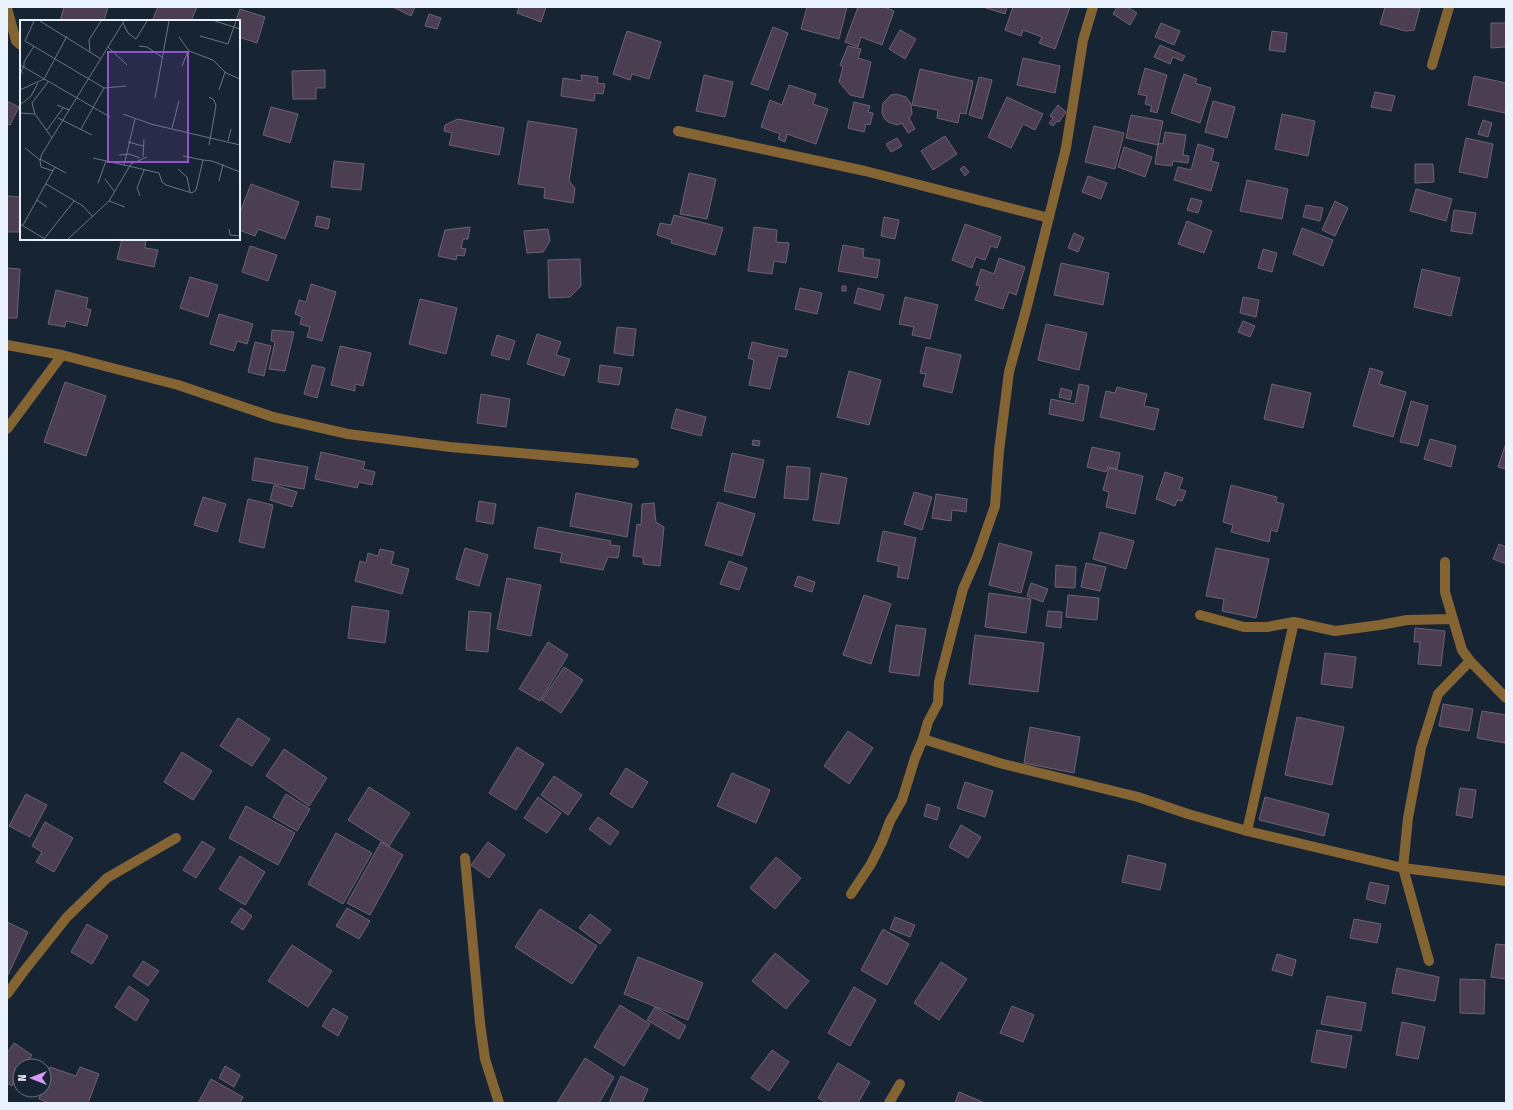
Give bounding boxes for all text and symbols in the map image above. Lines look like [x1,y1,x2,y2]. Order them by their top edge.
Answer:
inset map [20,20,240,240]
north arrow [12,1058,52,1098]
text: N [16,1075,29,1081]

